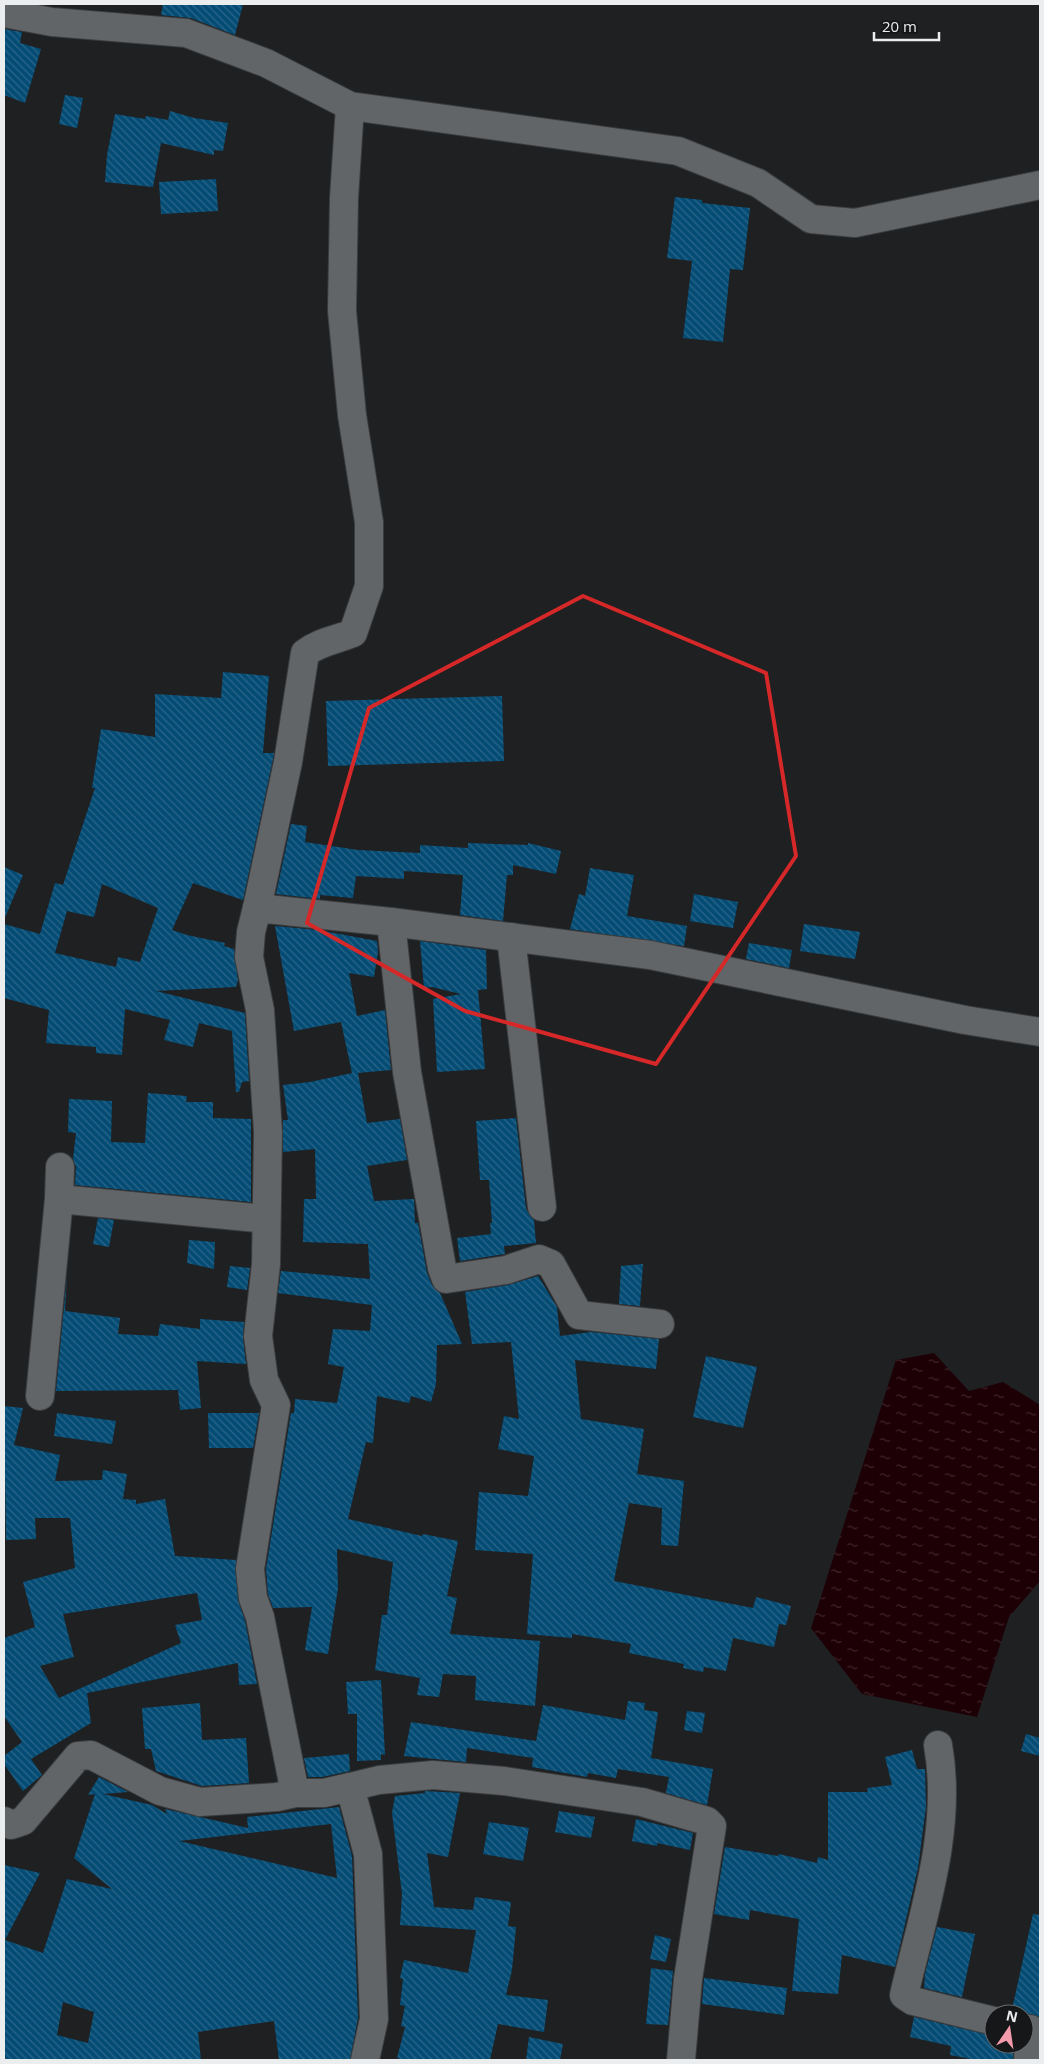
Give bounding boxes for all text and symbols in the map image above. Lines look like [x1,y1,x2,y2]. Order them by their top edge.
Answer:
scale bar [874,10,939,42]
text: 20 m [882,16,917,36]
north arrow [984,2004,1034,2054]
text: N [1004,2005,1020,2026]

